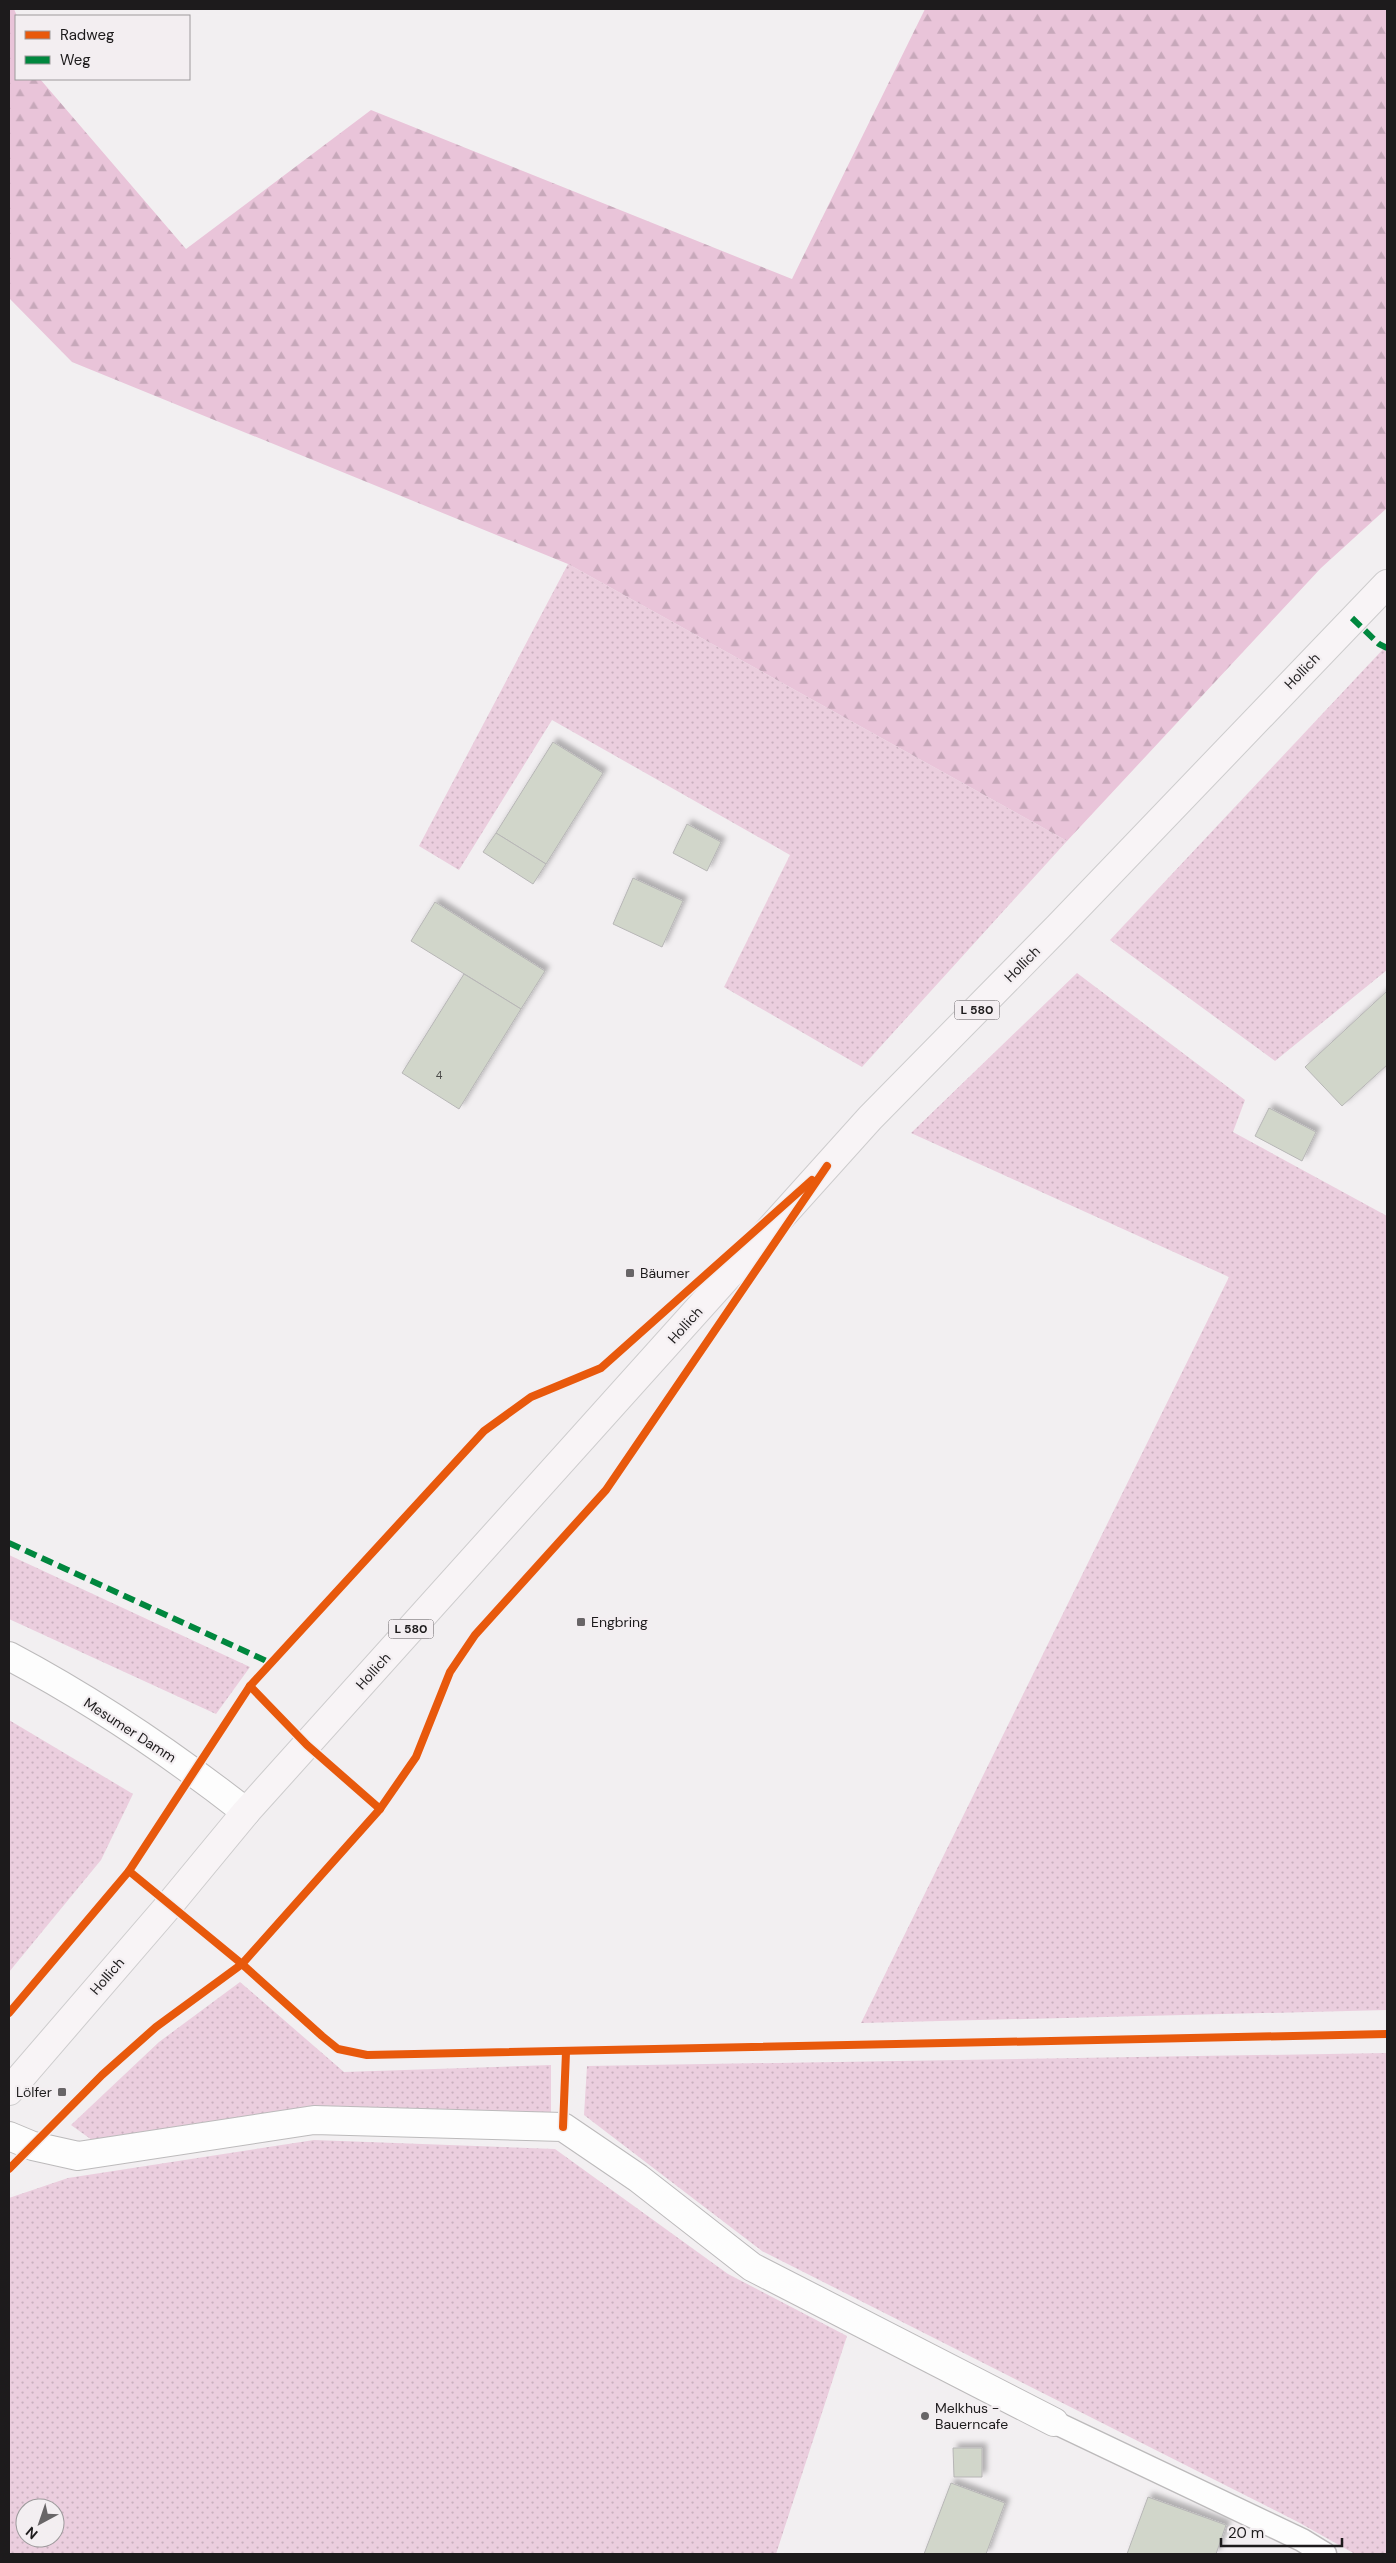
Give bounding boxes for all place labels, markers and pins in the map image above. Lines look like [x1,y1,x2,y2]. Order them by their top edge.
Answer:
place label: Bäumer [640,1264,690,1282]
marker: Bäumer [624,1267,636,1279]
place label: Engbring [591,1613,648,1631]
marker: Engbring [575,1616,587,1628]
place label: Lölfer [16,2083,52,2101]
marker: Lölfer [56,2086,68,2098]
place label: Melkhus - Bauerncafe [935,2399,1008,2433]
marker: Melkhus - Bauerncafe [919,2410,931,2422]

